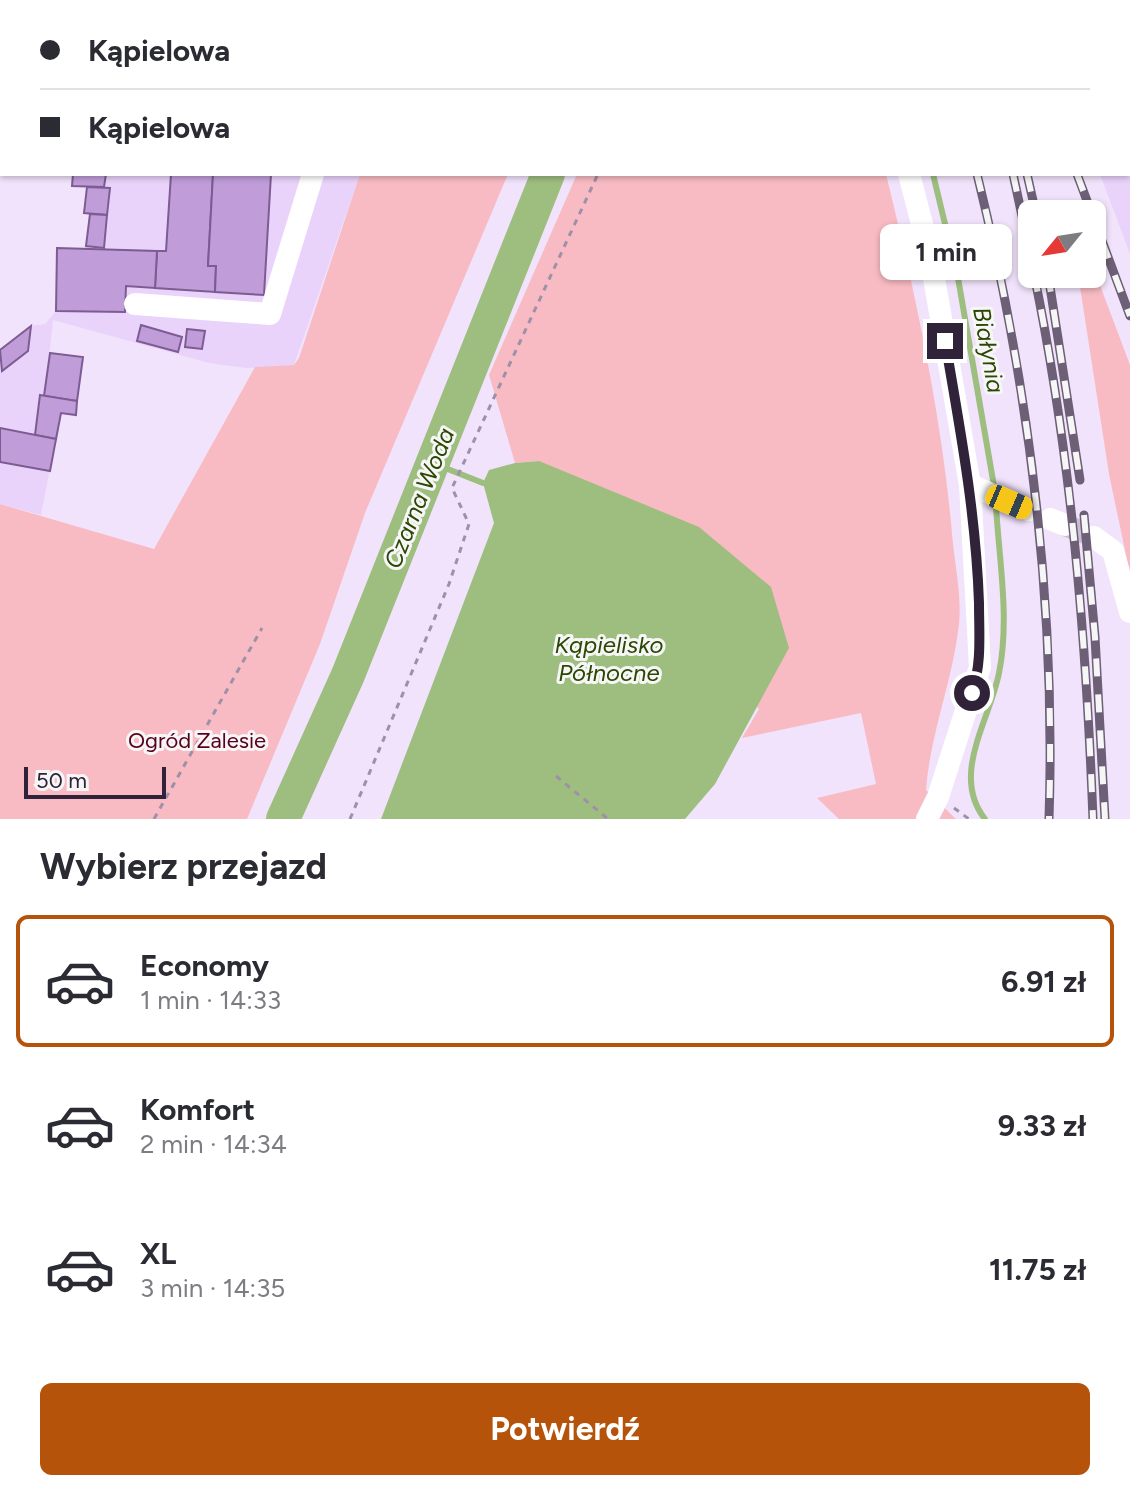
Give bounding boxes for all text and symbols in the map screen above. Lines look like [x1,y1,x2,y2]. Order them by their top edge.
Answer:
text: Kąpielowa [88,32,230,69]
text: Kąpielowa [88,109,230,146]
north arrow [1018,200,1106,288]
map controls [1018,200,1106,288]
callout: 1 min [879,225,1011,281]
text: 1 min [915,236,977,268]
water label: Białynia [967,305,1011,395]
route end [927,323,963,359]
water label: Czarna Woda [378,424,460,572]
car [982,482,1036,522]
water label: Kąpielisko Północne [555,630,664,687]
route start [954,675,990,711]
park label: Ogród Zalesie [128,727,266,754]
scale bar [24,763,166,799]
text: 50 m [36,767,87,794]
text: Wybierz przejazd [40,845,327,888]
icon: car [44,945,116,1017]
text: Economy [140,947,269,984]
text: 6.91 zł [1001,963,1086,1000]
text: 1 min · 14:33 [140,984,281,1016]
icon: car [44,1089,116,1161]
text: Komfort [140,1091,255,1128]
text: 9.33 zł [998,1107,1086,1144]
text: 2 min · 14:34 [140,1128,287,1160]
icon: car [44,1233,116,1305]
text: XL [140,1235,176,1272]
text: 11.75 zł [989,1251,1086,1288]
text: 3 min · 14:35 [140,1272,285,1304]
button: Potwierdź [40,1383,1090,1475]

